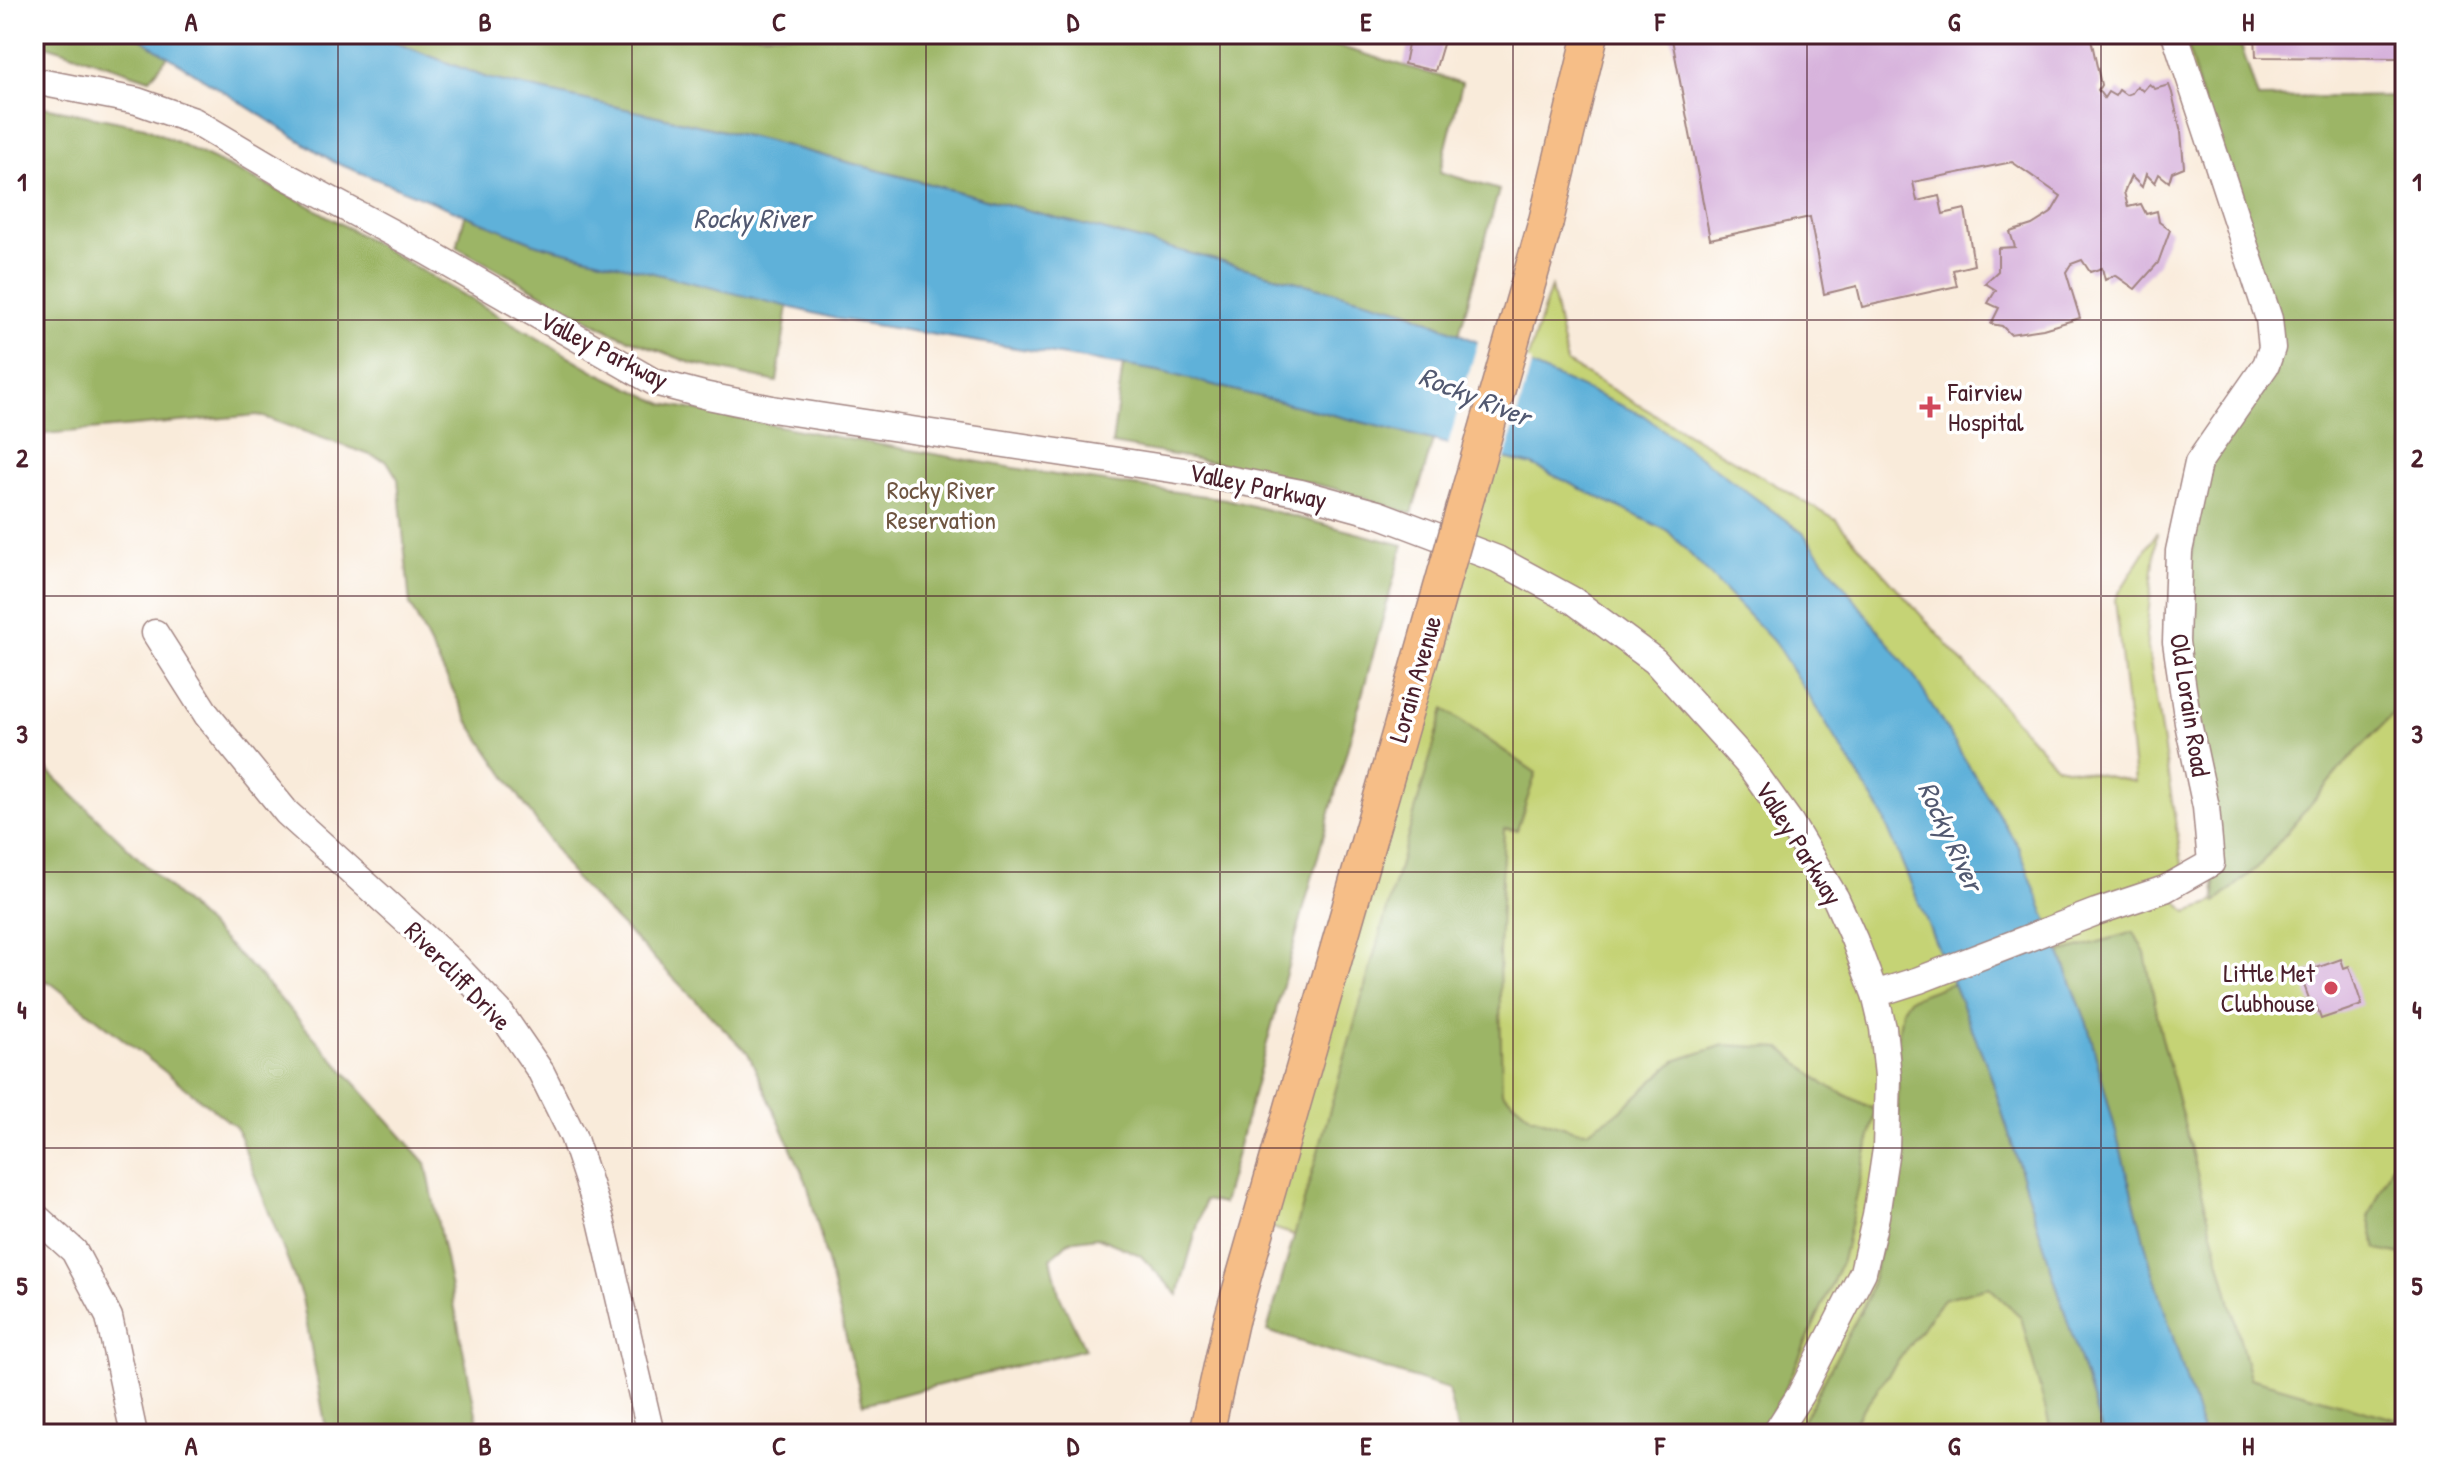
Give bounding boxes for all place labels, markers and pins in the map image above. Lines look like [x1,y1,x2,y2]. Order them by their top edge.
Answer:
place label: Fairview Hospital [1947,374,2024,439]
marker: Fairview Hospital [1919,396,1941,418]
place label: Little Met Clubhouse [2221,955,2316,1020]
marker: Little Met Clubhouse [2322,979,2340,997]

